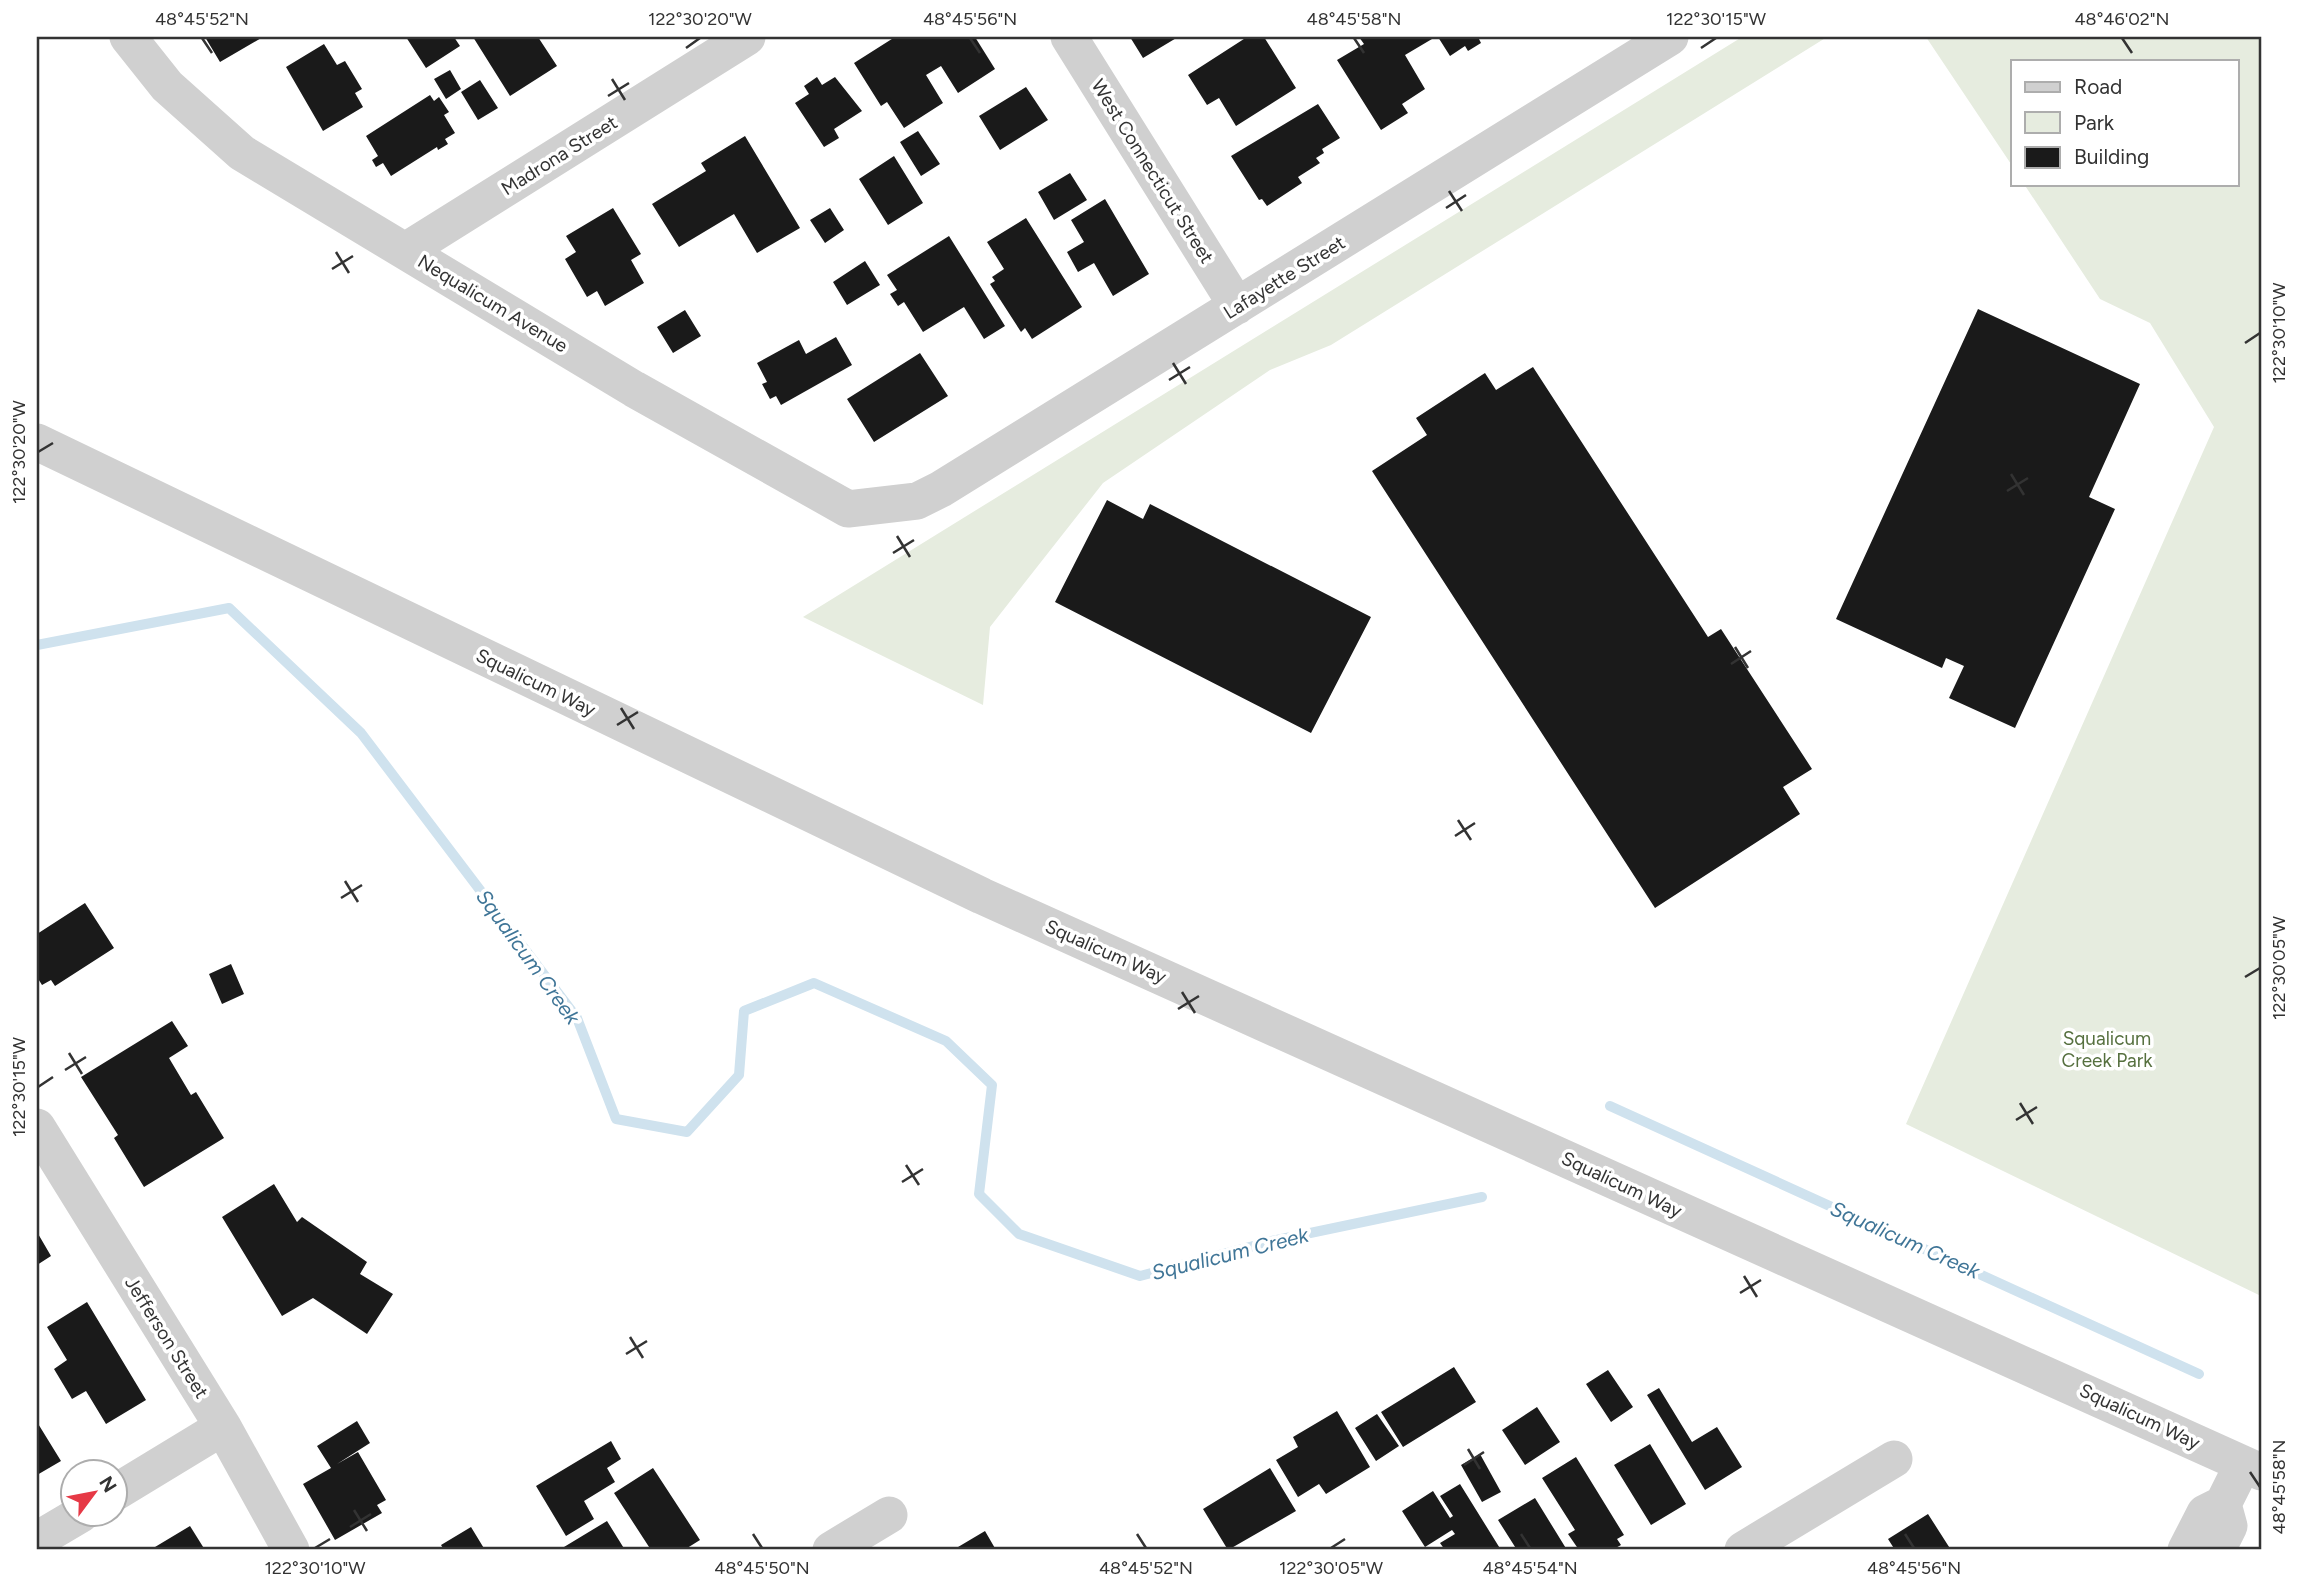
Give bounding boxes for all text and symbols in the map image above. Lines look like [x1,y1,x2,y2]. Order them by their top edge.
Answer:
text: 48°45'52"N [155,8,249,30]
text: 122°30'20"W [648,8,753,30]
text: 48°45'56"N [923,8,1017,30]
text: 48°45'58"N [1306,8,1402,30]
text: 122°30'15"W [1666,8,1767,30]
text: 48°46'02"N [2074,8,2170,30]
legend [2011,60,2238,186]
text: Road [2074,74,2122,99]
street label: West Connecticut Street [1086,75,1219,268]
text: Park [2074,110,2115,135]
street label: Madrona Street [497,111,622,200]
text: Building [2074,144,2149,169]
street label: Lafayette Street [1219,231,1349,324]
street label: Nequalicum Avenue [414,250,572,357]
text: 122°30'10"W [2268,282,2290,384]
text: 122°30'20"W [8,399,30,504]
street label: Squalicum Way [472,644,599,721]
water label: Squalicum Creek [471,884,586,1030]
street label: Squalicum Way [1042,914,1170,988]
text: 122°30'05"W [2268,915,2290,1020]
park label: Squalicum Creek Park [2062,1027,2153,1072]
text: 122°30'15"W [8,1036,30,1137]
street label: Squalicum Way [1558,1147,1686,1222]
water label: Squalicum Creek [1827,1195,1984,1284]
water label: Squalicum Creek [1149,1222,1312,1285]
street label: Jefferson Street [120,1272,213,1402]
street label: Squalicum Way [2076,1379,2204,1454]
text: 48°45'58"N [2268,1439,2290,1535]
north arrow [60,1458,130,1528]
text: N [94,1472,122,1497]
text: 122°30'10"W [264,1557,366,1579]
text: 48°45'50"N [714,1557,810,1579]
text: 48°45'52"N [1099,1557,1193,1579]
text: 122°30'05"W [1279,1557,1384,1579]
text: 48°45'54"N [1482,1557,1578,1579]
text: 48°45'56"N [1867,1557,1961,1579]

